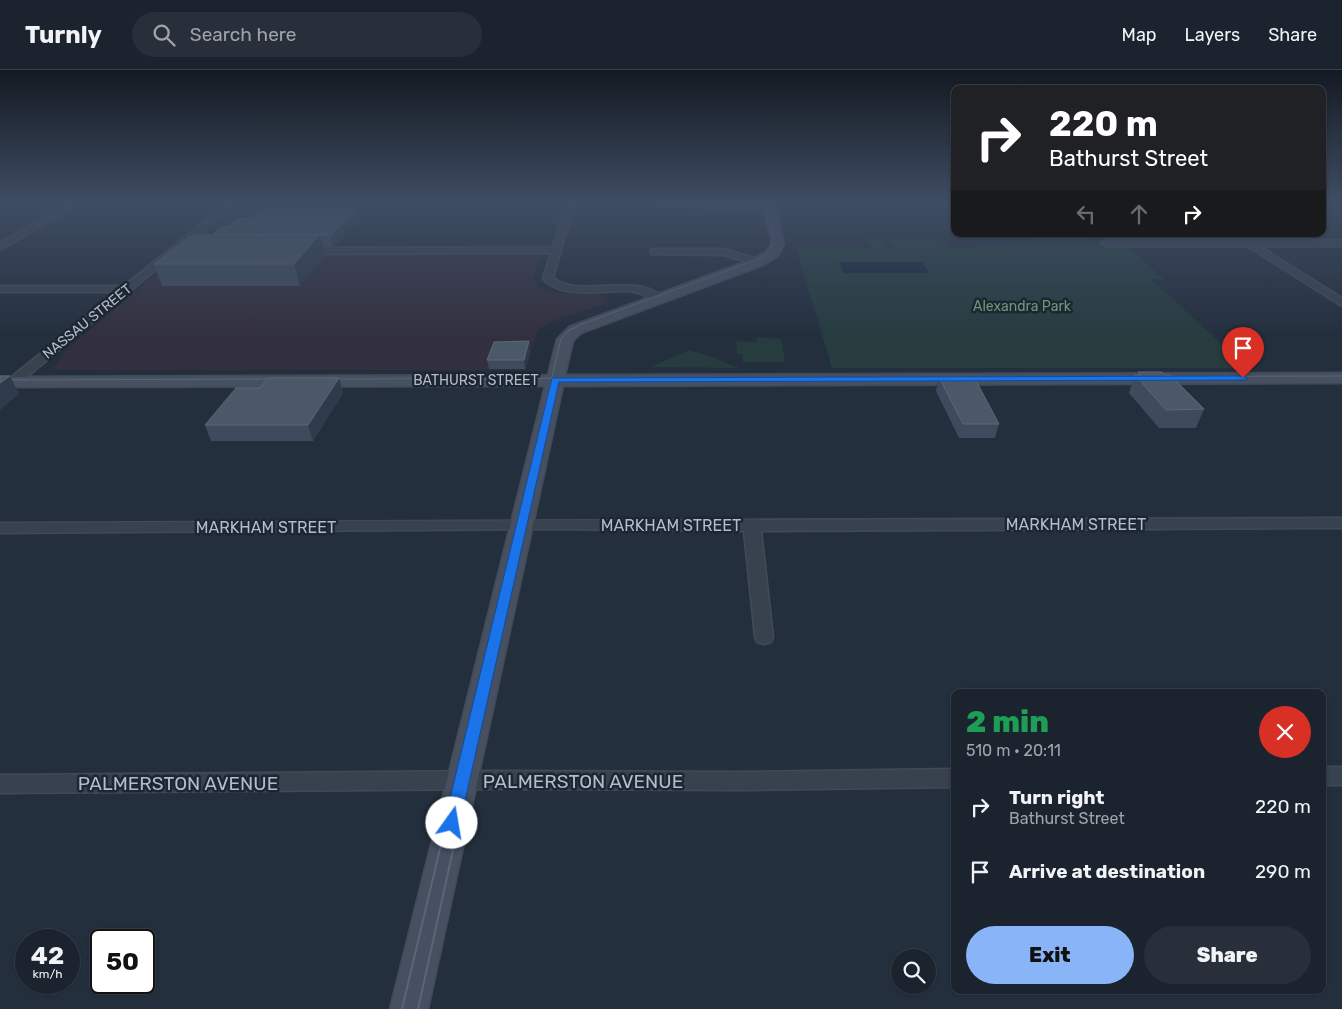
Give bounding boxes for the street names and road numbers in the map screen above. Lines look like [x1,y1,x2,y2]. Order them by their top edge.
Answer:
street label: NASSAU STREET [39,280,135,362]
street label: BATHURST STREET [413,372,539,389]
street label: MARKHAM STREET [1006,515,1146,534]
street label: MARKHAM STREET [601,516,741,535]
street label: MARKHAM STREET [196,518,336,537]
street label: PALMERSTON AVENUE [483,770,683,793]
street label: PALMERSTON AVENUE [78,772,278,795]

